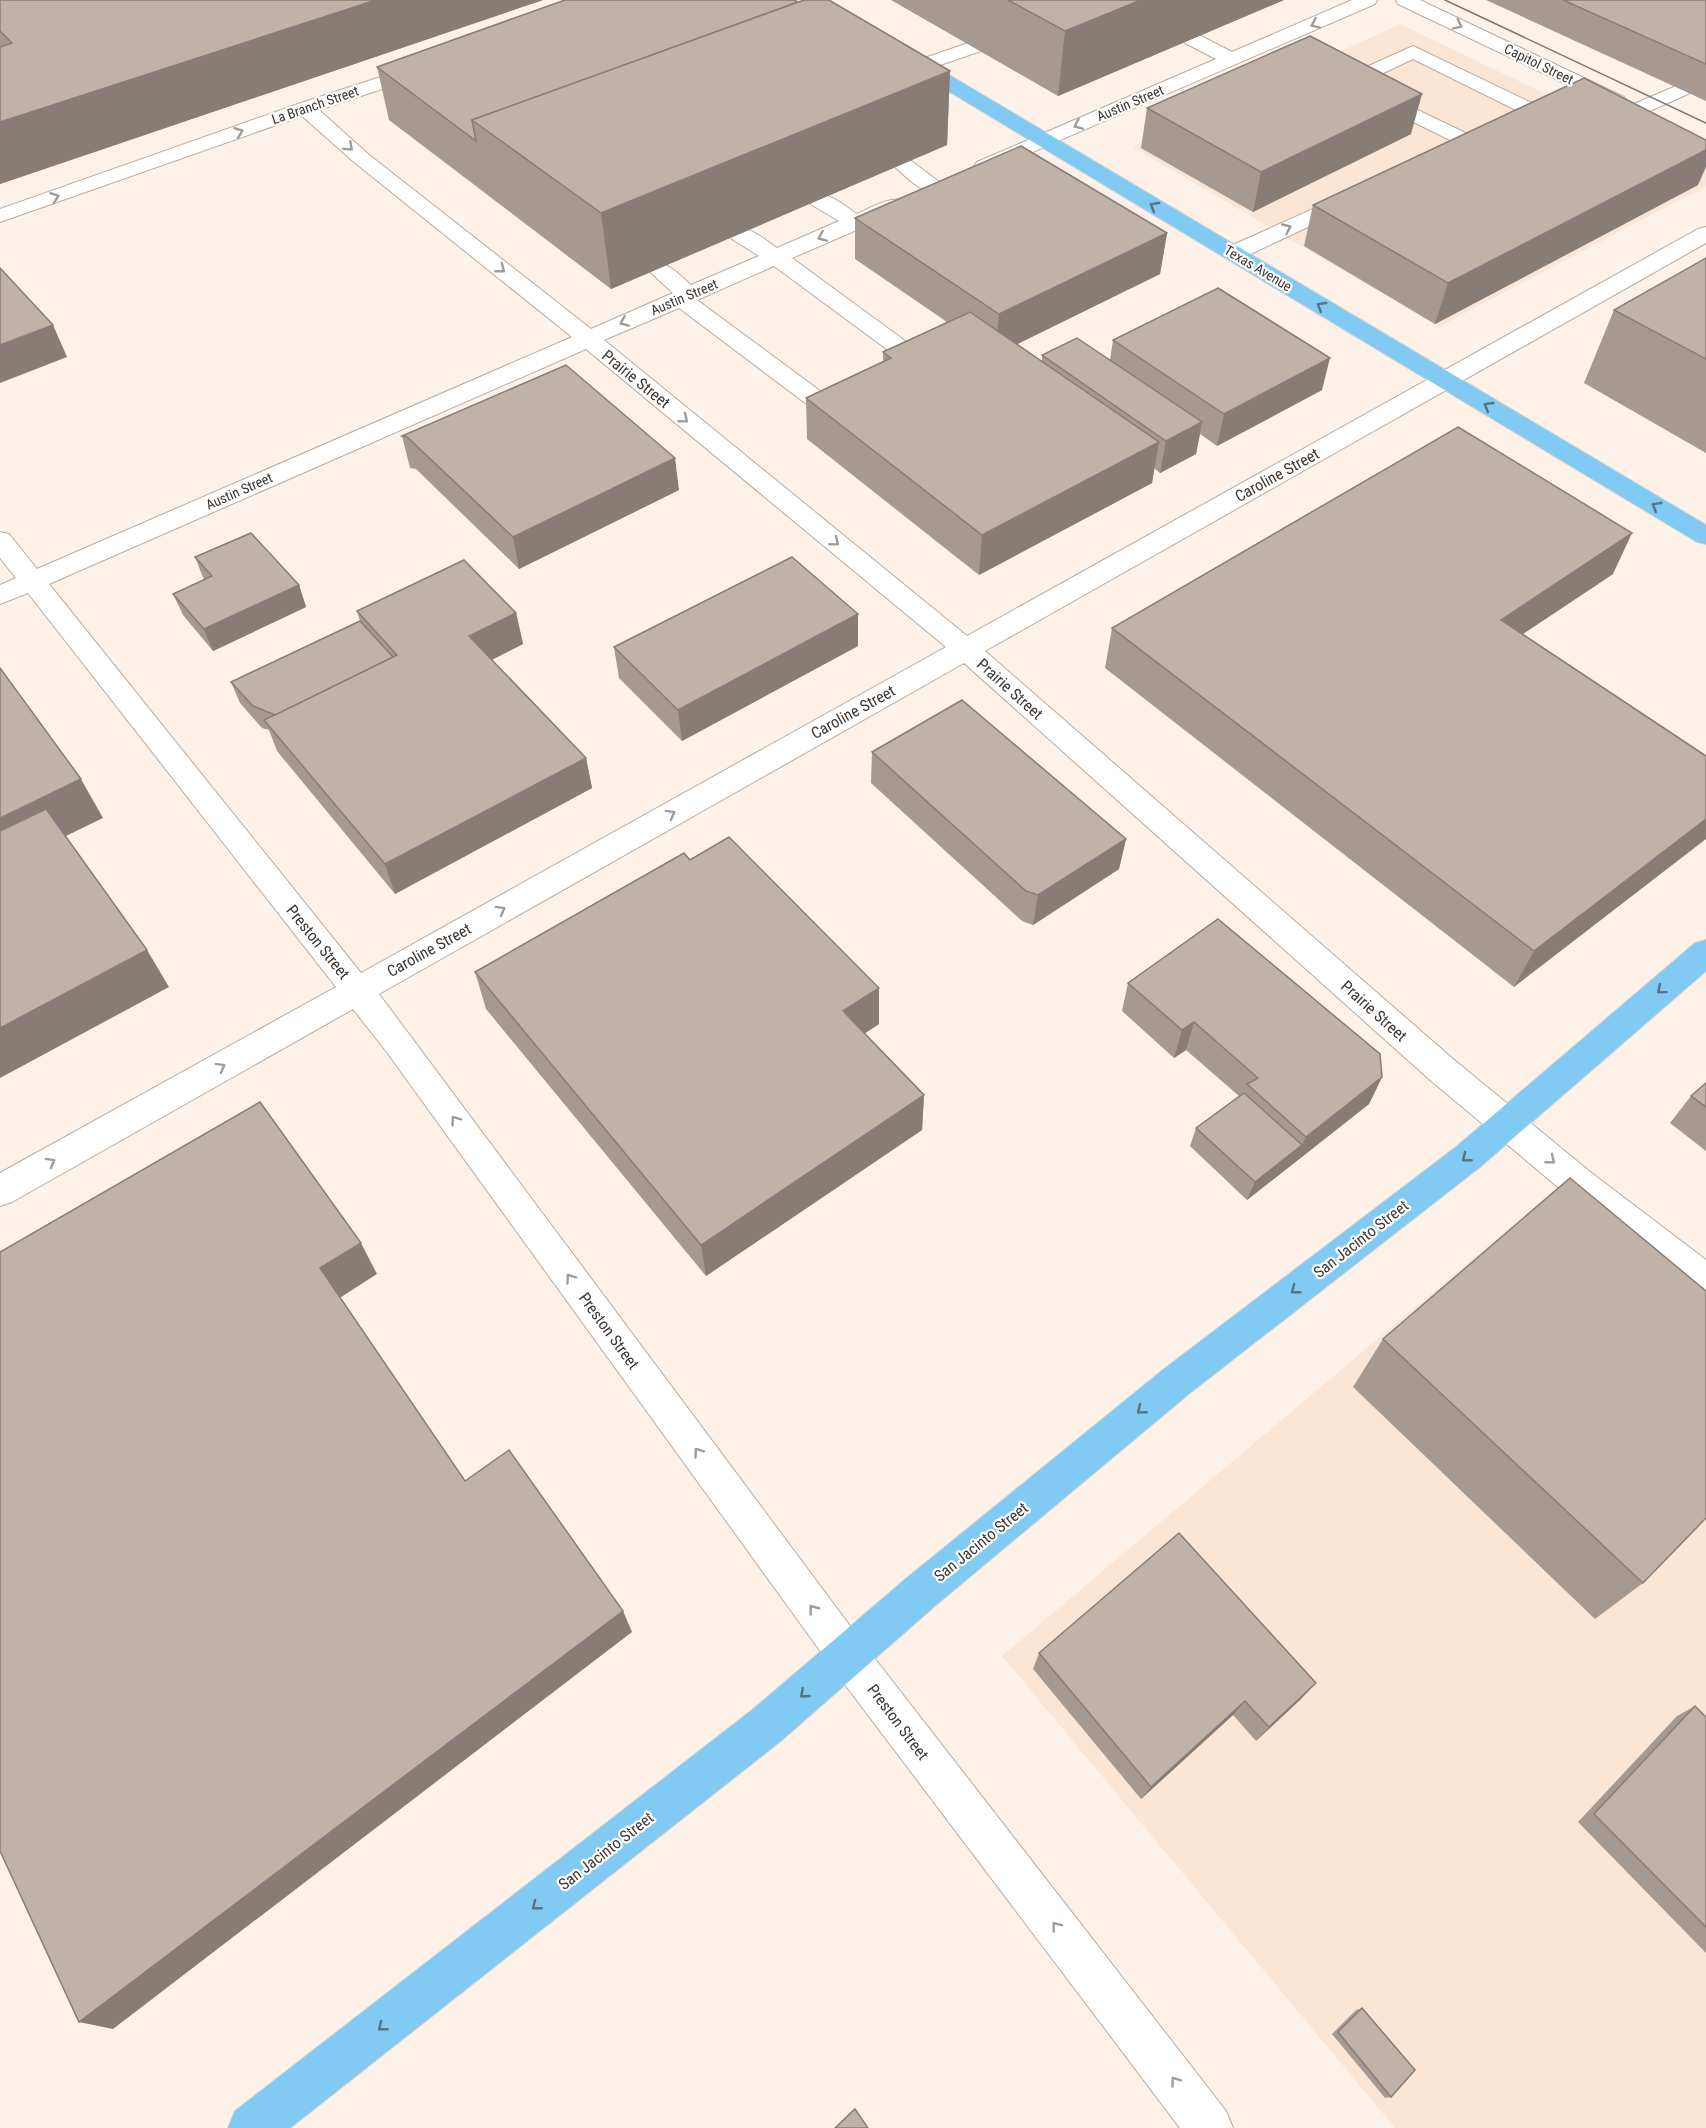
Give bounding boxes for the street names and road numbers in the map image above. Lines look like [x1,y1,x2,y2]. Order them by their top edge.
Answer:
street label: Capitol Street [1502,40,1576,88]
street label: Austin Street [1094,82,1166,124]
street label: La Branch Street [269,83,361,127]
street label: Texas Avenue [1221,242,1295,295]
street label: Austin Street [648,276,720,318]
street label: Prairie Street [598,346,674,412]
street label: Caroline Street [1232,444,1323,506]
street label: Austin Street [203,469,275,513]
street label: Prairie Street [973,655,1047,724]
street label: Caroline Street [808,681,899,743]
street label: Preston Street [282,901,354,983]
street label: Caroline Street [384,919,475,981]
street label: Prairie Street [1337,977,1411,1046]
street label: San Jacinto Street [1310,1196,1413,1282]
street label: Preston Street [575,1289,643,1373]
street label: San Jacinto Street [930,1498,1032,1586]
street label: Preston Street [863,1680,933,1764]
street label: San Jacinto Street [555,1808,658,1894]

